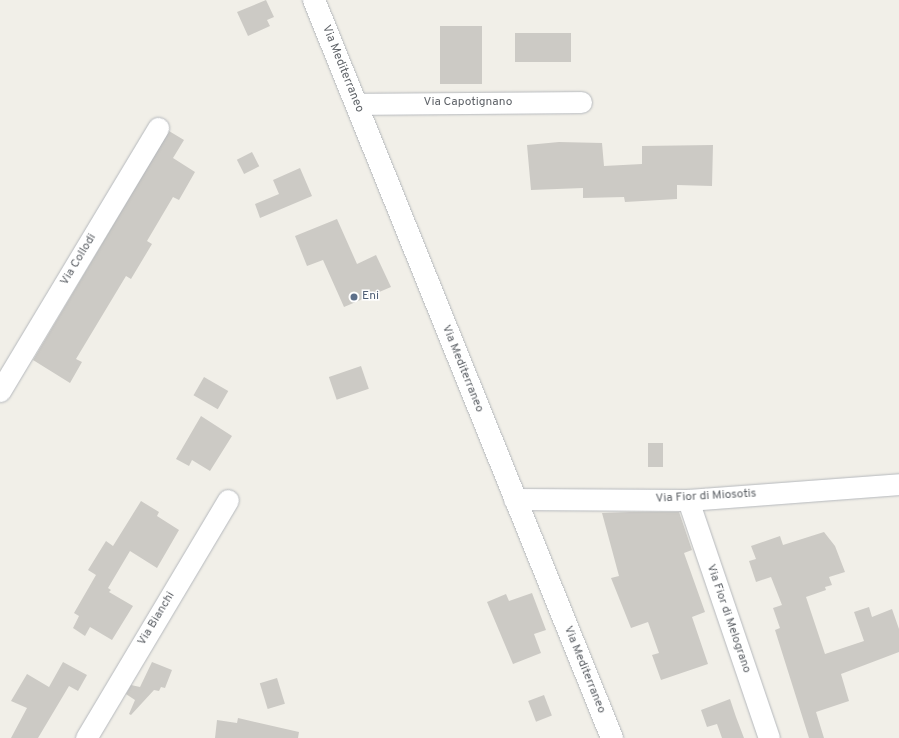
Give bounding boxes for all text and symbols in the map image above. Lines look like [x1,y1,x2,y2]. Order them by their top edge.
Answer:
street label: Via Mediterraneo [318,23,366,115]
street label: Via Capotignano [424,96,512,110]
street label: Via Collodi [58,232,100,288]
place label: Eni [362,290,379,304]
marker: Eni [349,292,359,302]
street label: Via Mediterraneo [438,323,486,415]
street label: Via Fior di Miosotis [655,487,757,507]
street label: Via Fior di Melograno [703,563,753,675]
street label: Via Bianchi [135,590,179,648]
street label: Via Mediterraneo [560,624,608,716]

